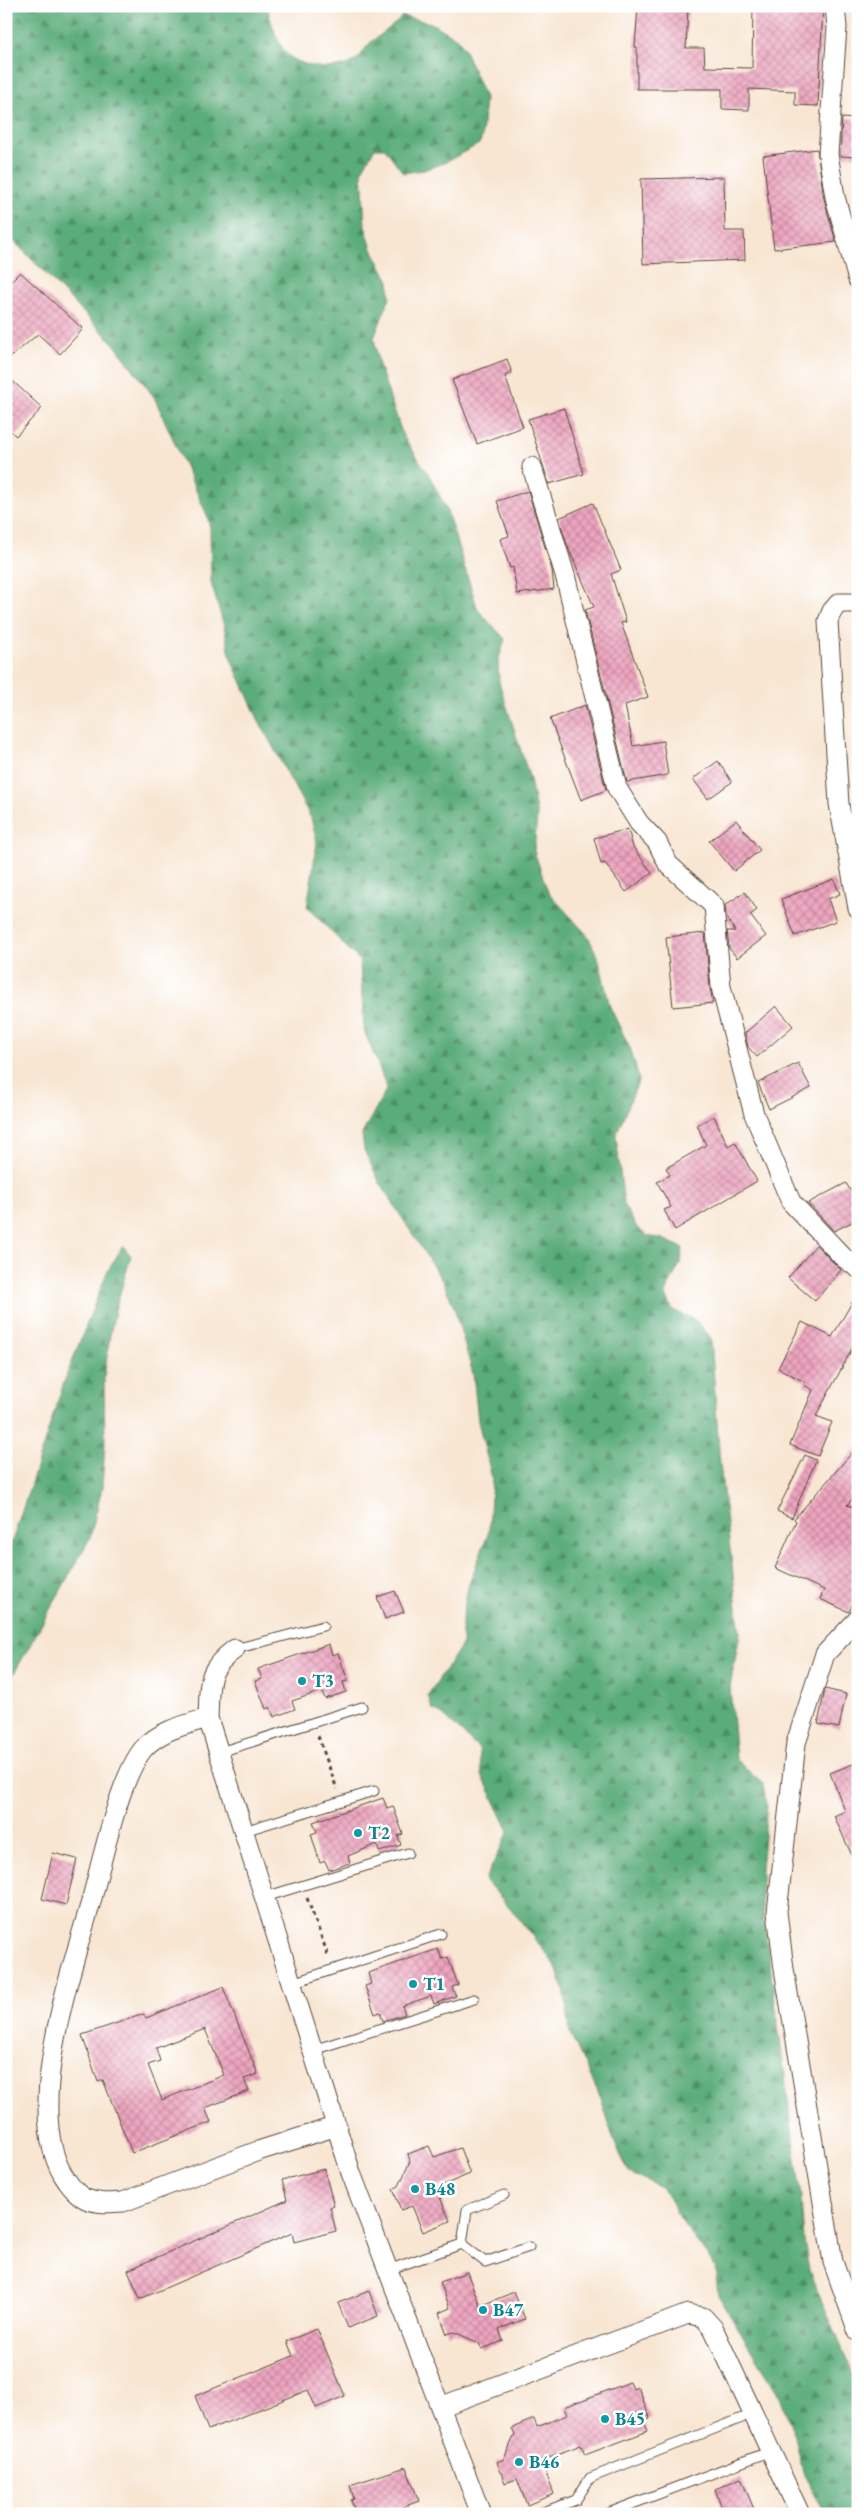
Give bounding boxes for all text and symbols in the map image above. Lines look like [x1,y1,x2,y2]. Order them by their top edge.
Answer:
place label: T3 [312,1669,334,1692]
marker: T3 [296,1675,308,1687]
place label: T2 [368,1821,391,1844]
marker: T2 [352,1827,364,1839]
place label: T1 [423,1972,445,1995]
marker: T1 [407,1978,419,1990]
place label: B48 [425,2177,455,2200]
marker: B48 [409,2183,421,2195]
place label: B47 [493,2298,524,2321]
marker: B47 [477,2304,489,2316]
place label: B45 [615,2407,645,2430]
marker: B45 [599,2413,611,2425]
place label: B46 [529,2450,560,2473]
marker: B46 [513,2456,525,2468]

